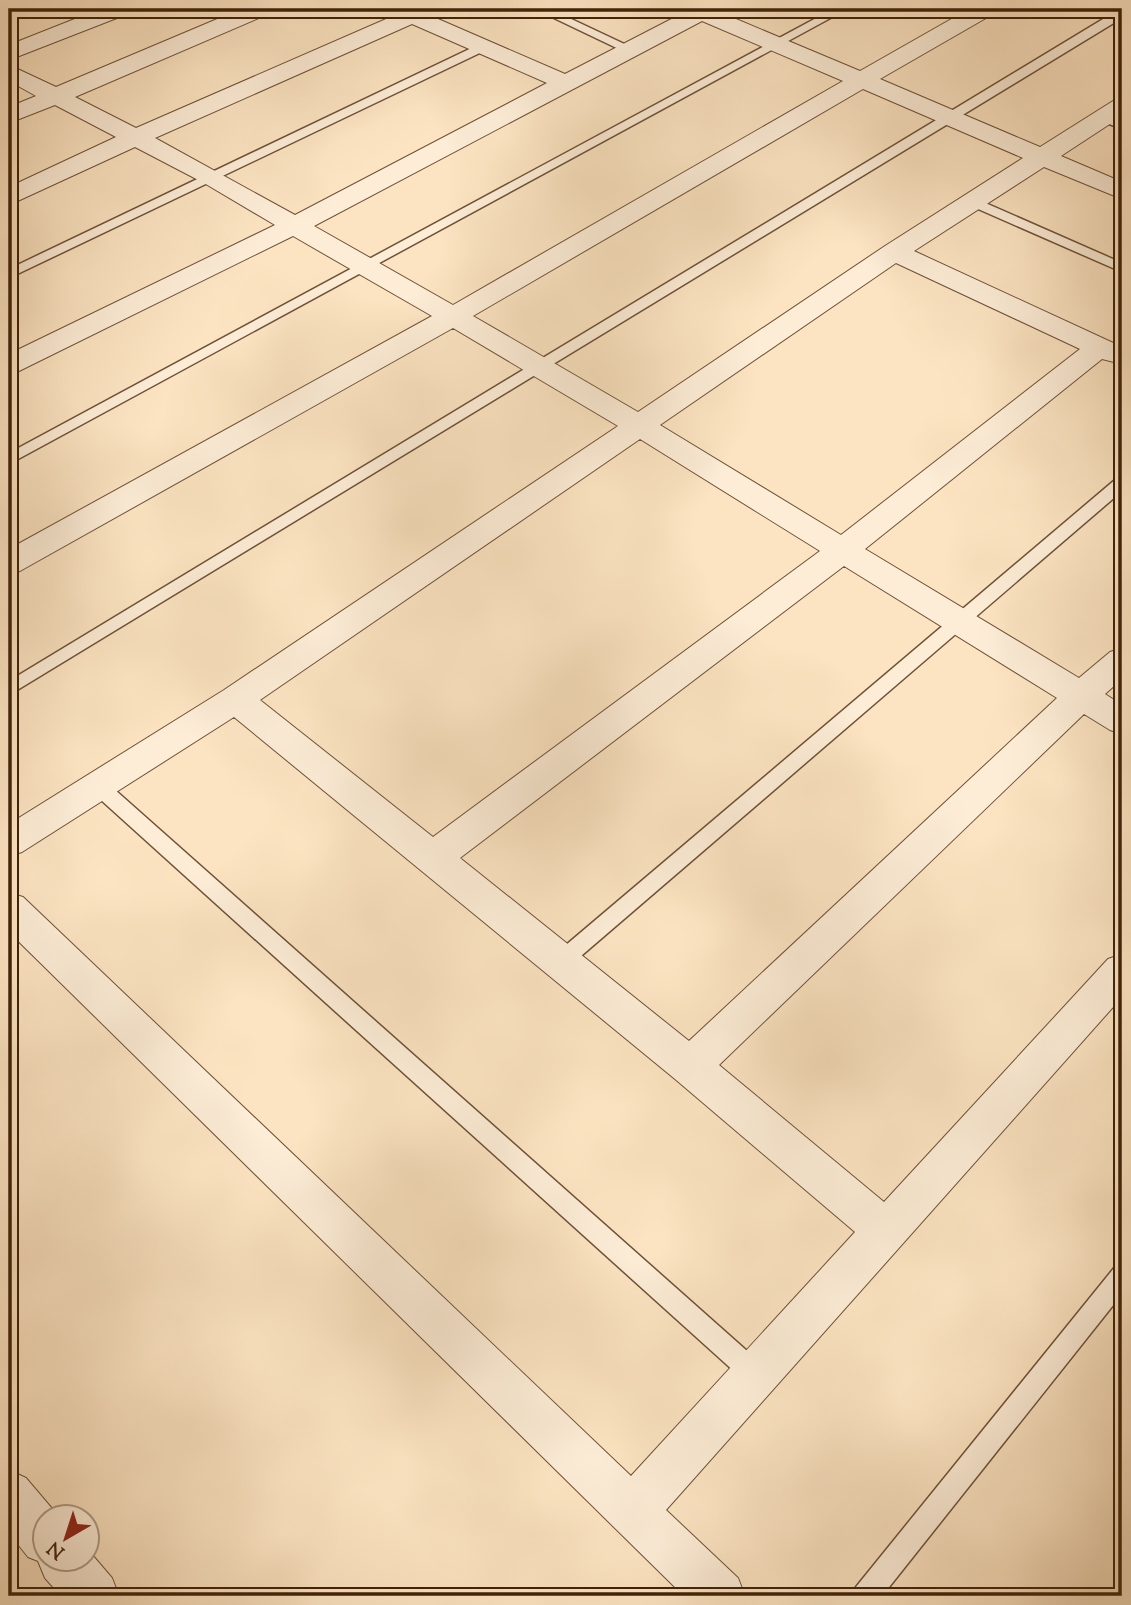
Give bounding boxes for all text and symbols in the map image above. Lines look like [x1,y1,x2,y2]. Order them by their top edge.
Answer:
north arrow [32,1504,102,1574]
text: N [42,1534,71,1565]

